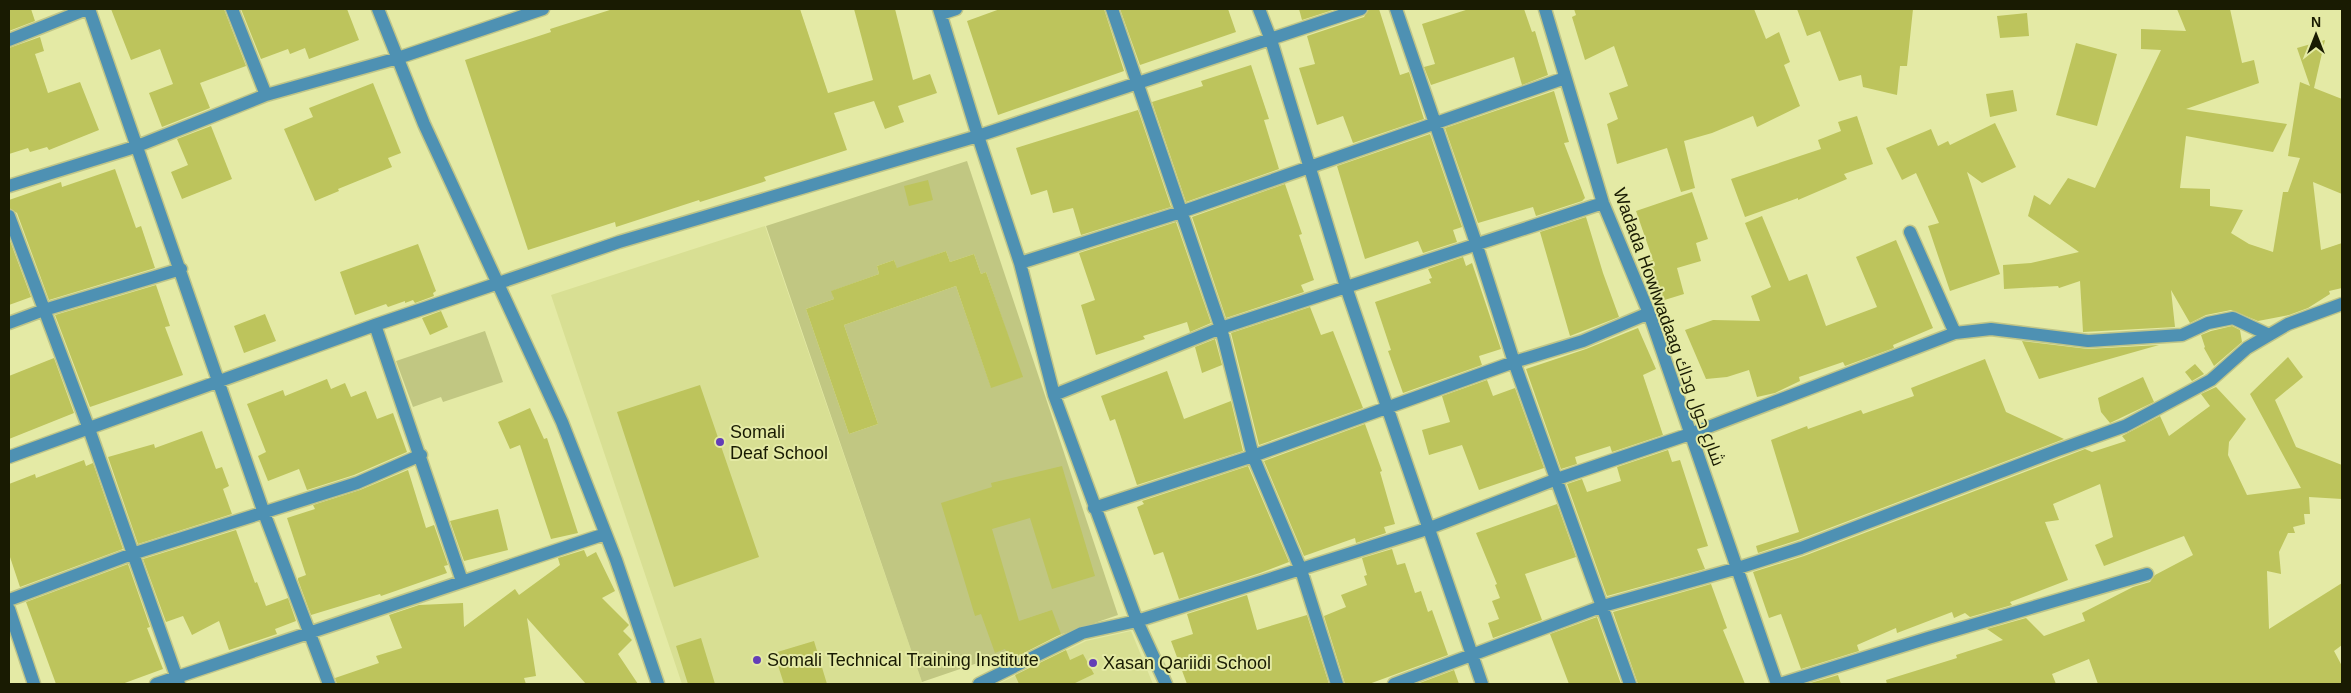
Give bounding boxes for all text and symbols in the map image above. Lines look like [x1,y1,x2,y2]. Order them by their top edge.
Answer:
north arrow [2291,10,2341,60]
text: N [2311,14,2321,30]
street label: Wadada Howlwadaag شارع حول وداك [1607,185,1729,469]
place label: Somali Deaf School [730,422,828,463]
marker: Somali Deaf School [714,436,726,448]
place label: Somali Technical Training Institute [767,650,1039,670]
place label: Xasan Qariidi School [1103,653,1271,673]
marker: Somali Technical Training Institute [751,654,763,666]
marker: Xasan Qariidi School [1087,657,1099,669]

